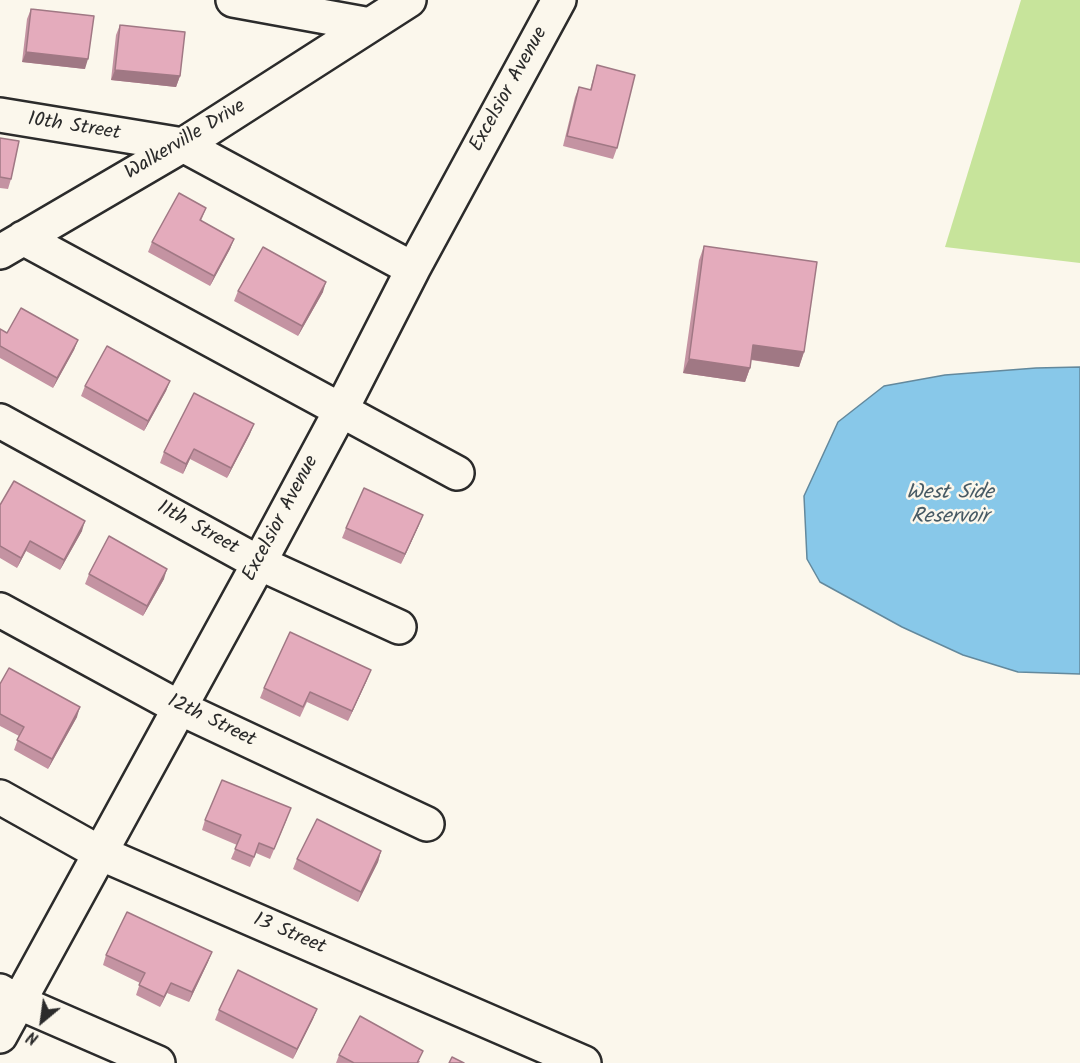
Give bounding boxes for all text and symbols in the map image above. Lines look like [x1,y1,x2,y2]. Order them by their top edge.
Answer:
street label: Excelsior Avenue [466,23,554,157]
street label: Walkerville Drive [121,96,251,186]
street label: 10th Street [26,109,122,147]
street label: Excelsior Avenue [239,452,325,586]
water label: West Side Reservoir [906,481,994,531]
street label: 11th Street [152,497,242,561]
street label: 12th Street [163,690,259,754]
street label: 13 Street [249,909,329,961]
north arrow [12,991,72,1051]
text: N [23,1024,44,1051]

